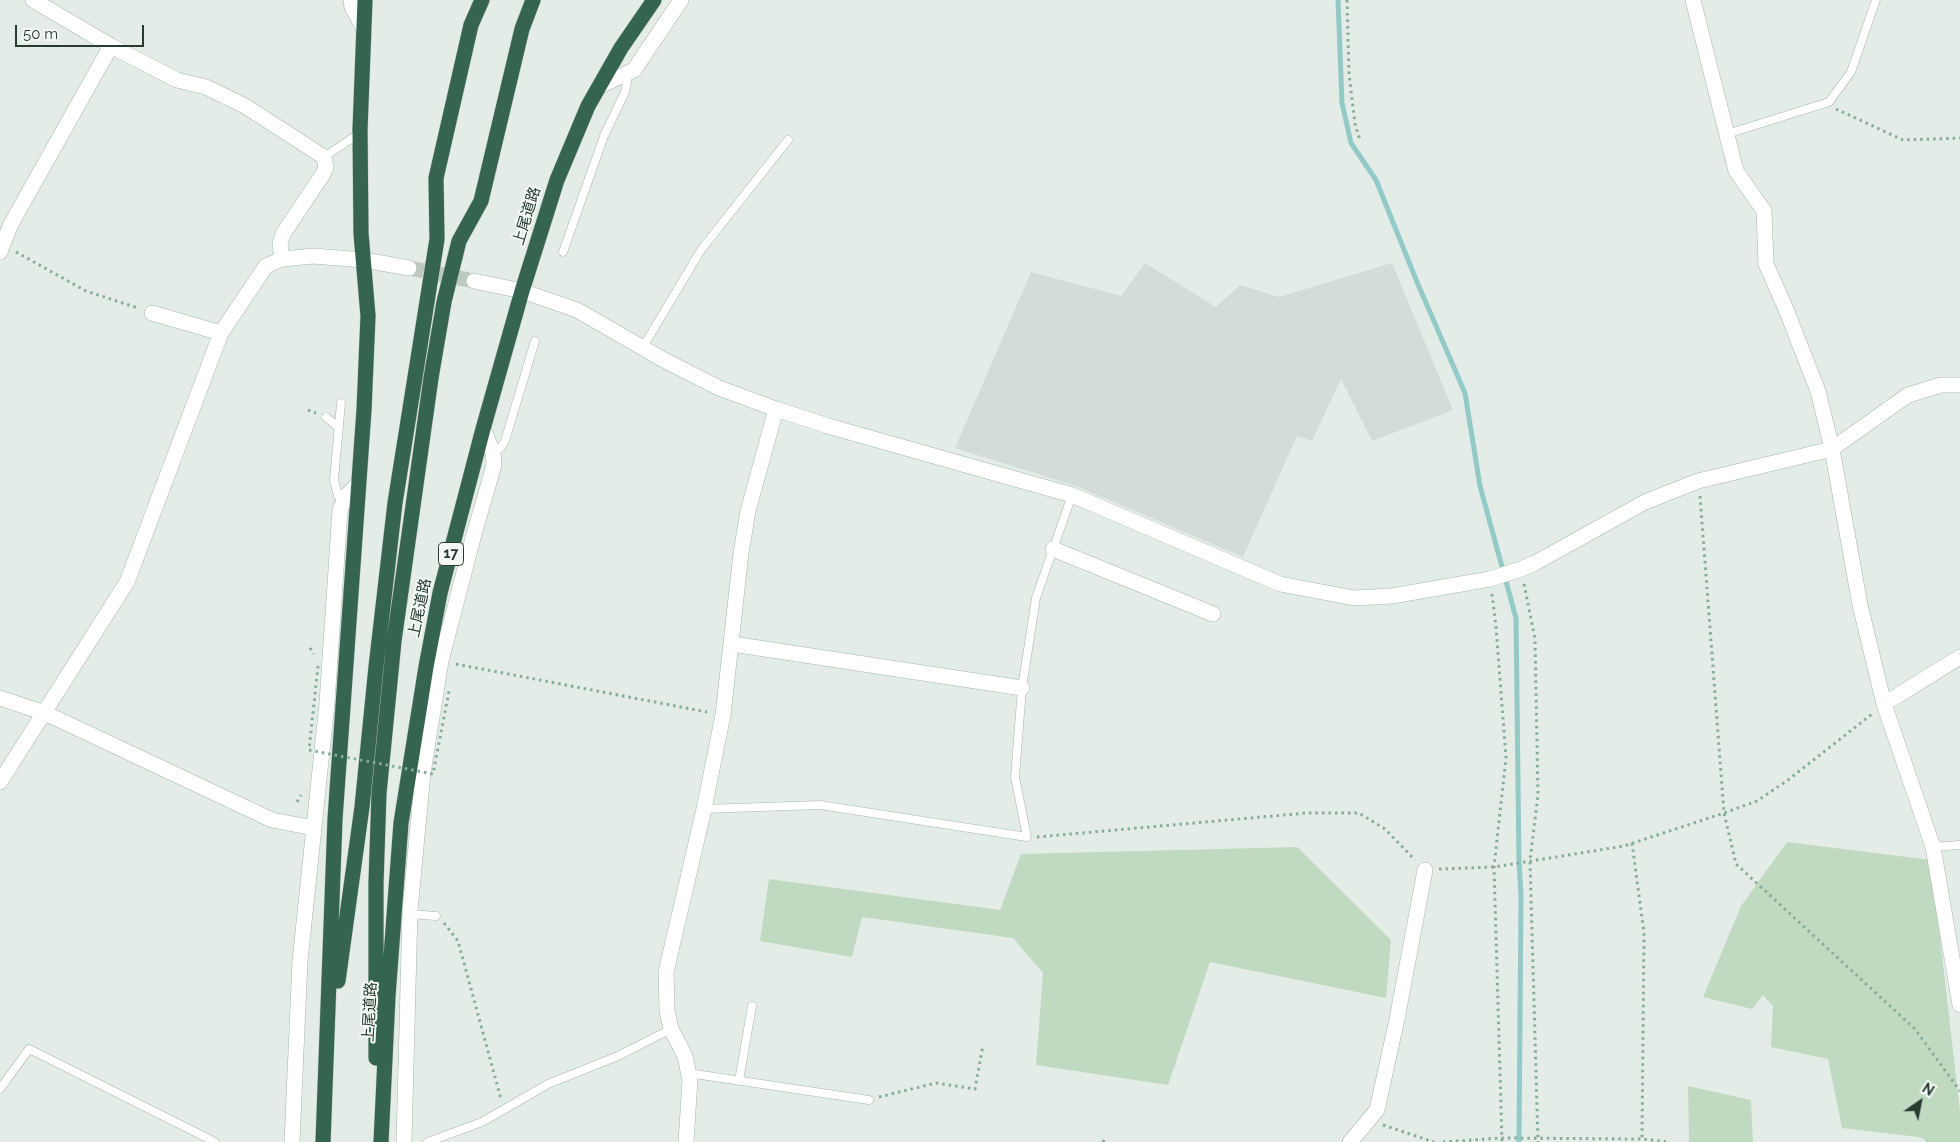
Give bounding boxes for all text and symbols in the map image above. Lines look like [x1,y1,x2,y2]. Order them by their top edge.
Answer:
scale bar [18,15,146,47]
text: 50 m [23,25,58,43]
street label: 上尾道路 [510,185,544,247]
road number: 17 [438,542,464,566]
street label: 上尾道路 [405,577,435,639]
street label: 上尾道路 [359,982,381,1042]
north arrow [1895,1077,1945,1127]
text: N [1919,1080,1937,1099]

